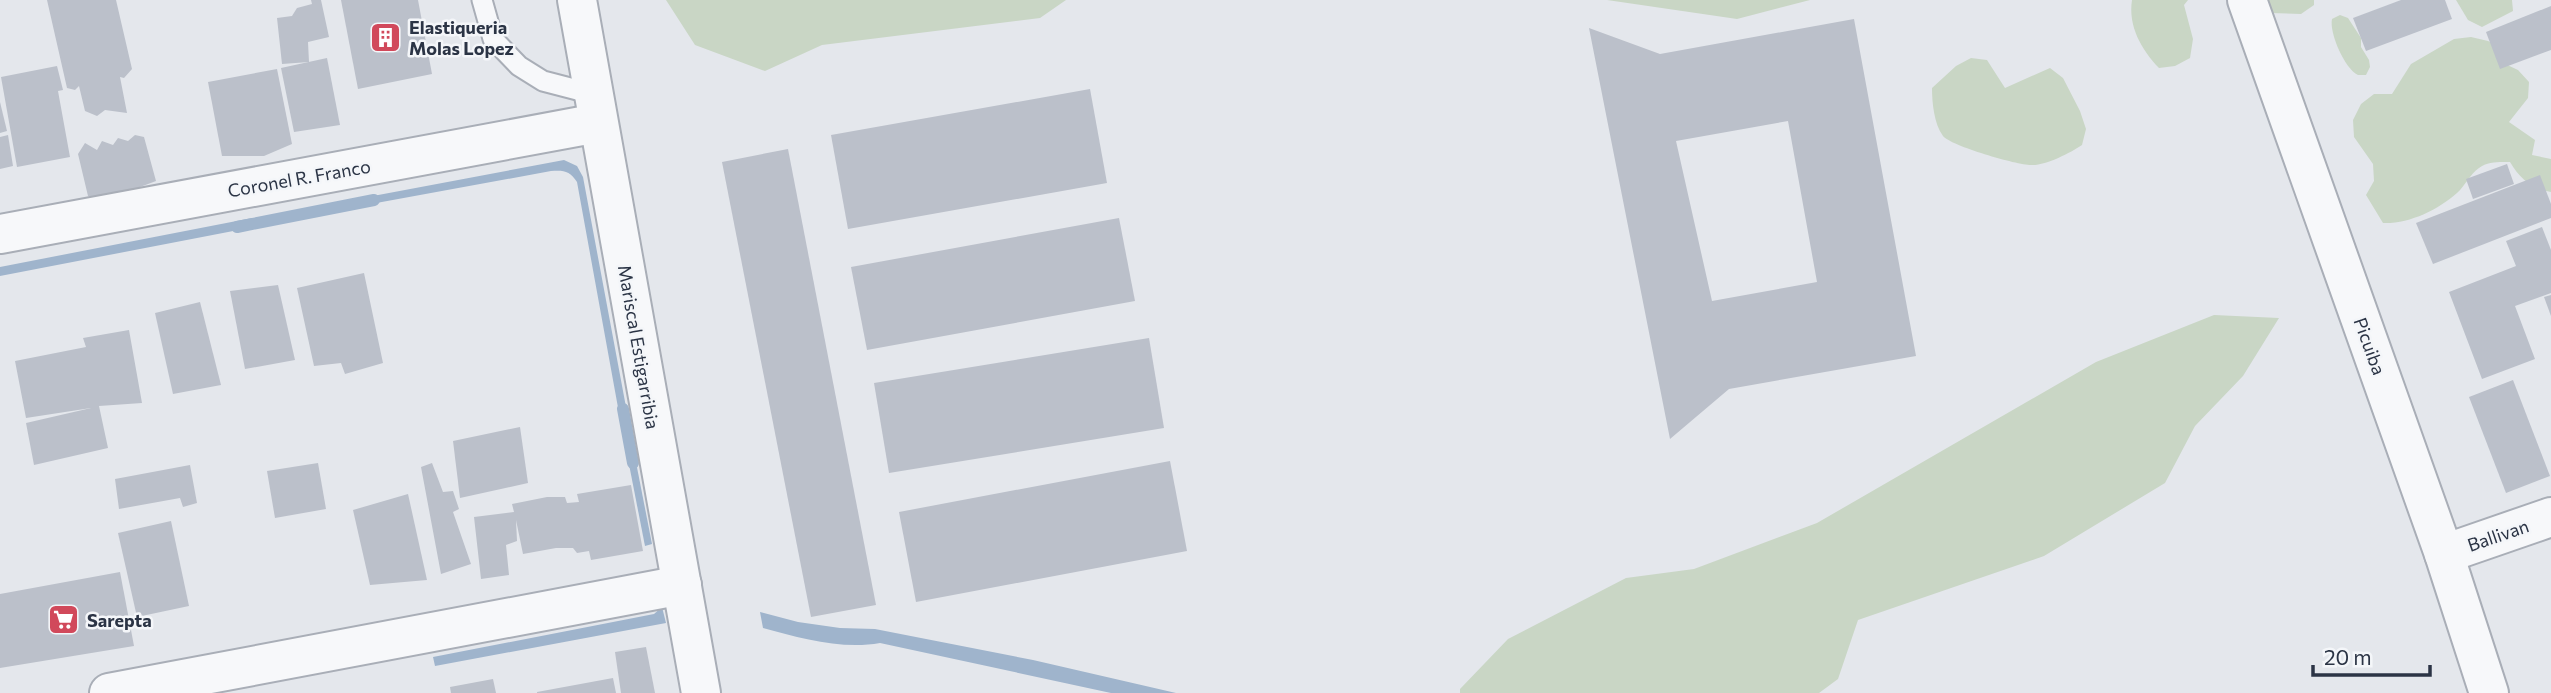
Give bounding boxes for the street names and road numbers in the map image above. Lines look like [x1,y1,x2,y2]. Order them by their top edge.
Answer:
street label: Coronel R. Franco [226,155,372,201]
street label: Mariscal Estigarribia [614,263,664,431]
street label: Picuiba [2349,314,2391,378]
street label: Ballivan [2464,514,2532,556]

